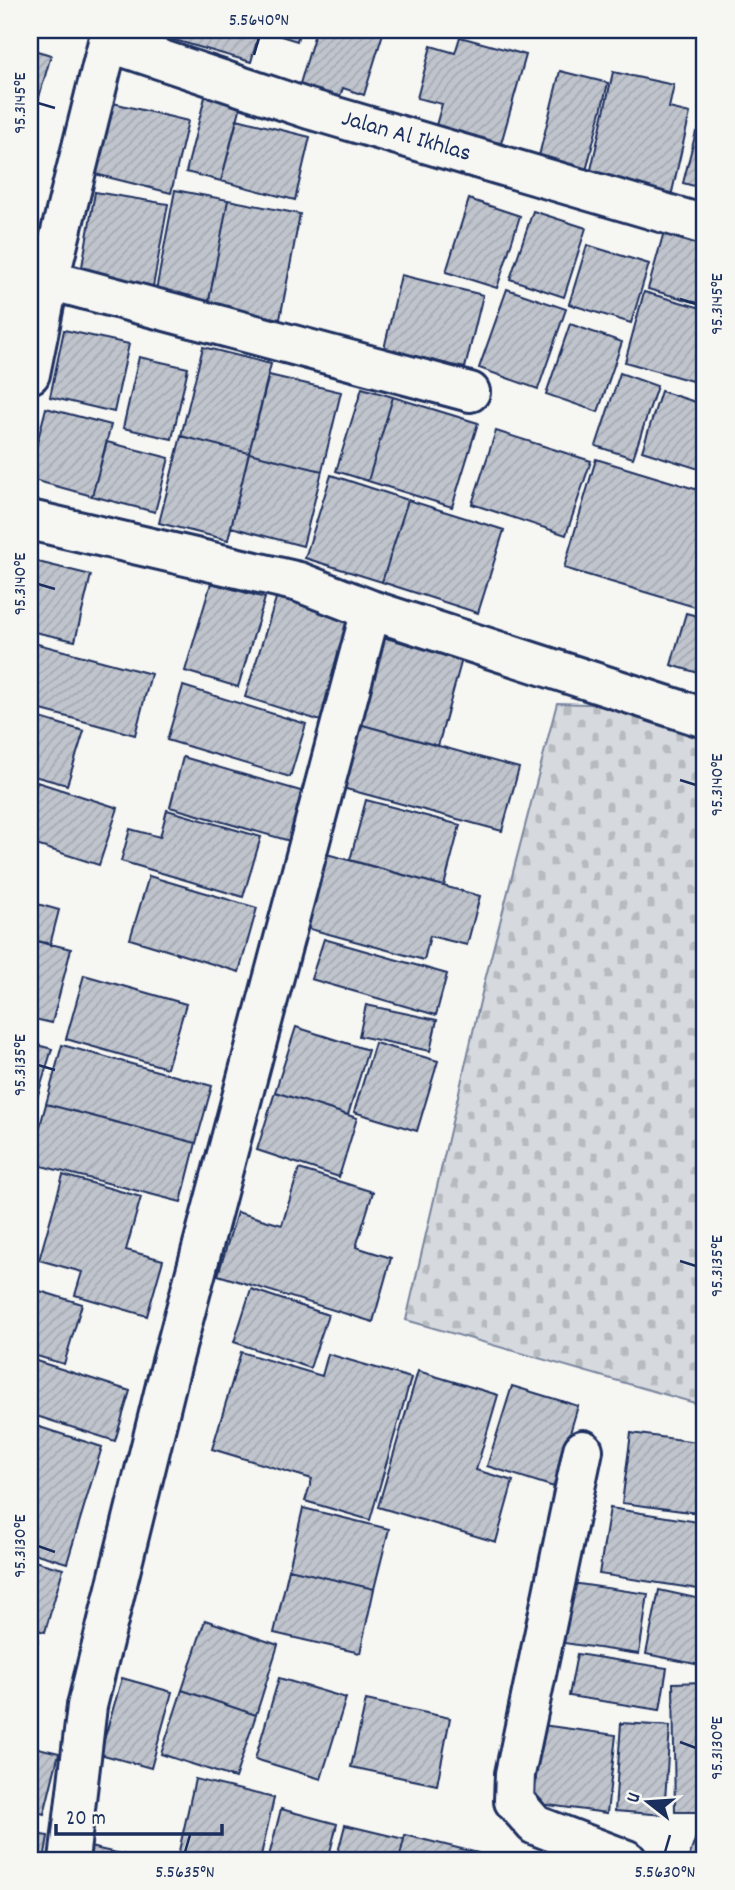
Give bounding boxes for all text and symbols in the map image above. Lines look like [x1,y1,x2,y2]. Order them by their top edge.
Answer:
text: 5.5640°N [229,9,289,34]
text: 95.3145°E [9,72,34,134]
street label: Jalan Al Ikhlas [337,102,475,172]
text: 95.3145°E [706,273,731,335]
text: 95.3140°E [9,553,34,615]
text: 95.3140°E [706,754,731,816]
text: 95.3135°E [9,1034,34,1096]
text: 95.3135°E [706,1235,731,1297]
text: 95.3130°E [9,1514,34,1578]
text: 95.3130°E [706,1716,731,1780]
north arrow [612,1768,682,1838]
text: U [621,1790,649,1806]
scale bar [56,1792,222,1836]
text: 20 m [66,1805,106,1835]
text: 5.5635°N [155,1861,215,1886]
text: 5.5630°N [635,1861,695,1886]

